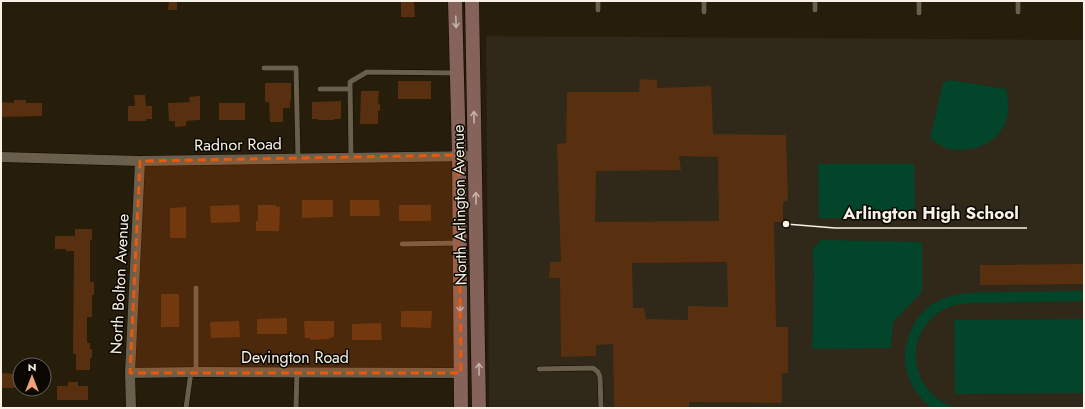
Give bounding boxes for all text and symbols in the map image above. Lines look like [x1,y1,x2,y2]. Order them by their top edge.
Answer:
one-way arrow [452,15,460,28]
one-way arrow [470,111,478,124]
street label: North Arlington Avenue [447,124,472,286]
street label: Radnor Road [194,132,282,157]
one-way arrow [472,192,480,205]
callout: Arlington High School [835,199,1027,228]
text: Arlington High School [842,201,1019,225]
street label: North Bolton Avenue [104,213,135,355]
one-way arrow [456,299,464,312]
street label: Devington Road [241,346,349,369]
north arrow [12,357,52,397]
text: N [28,359,36,375]
one-way arrow [475,363,482,376]

